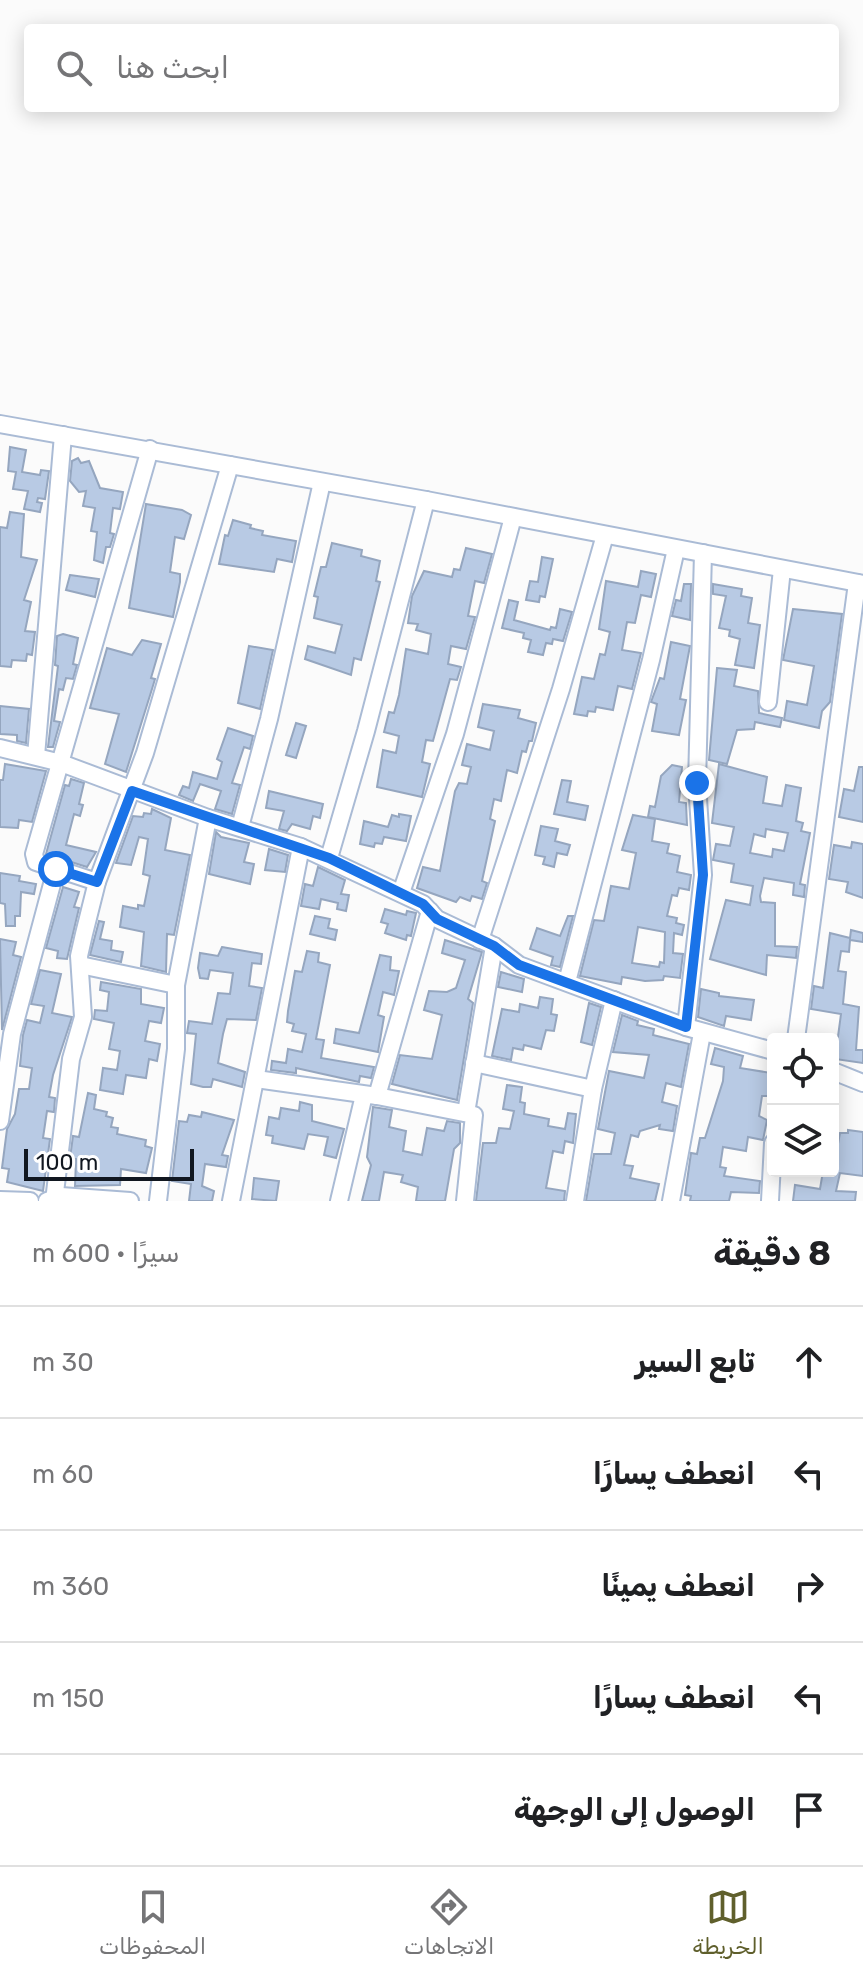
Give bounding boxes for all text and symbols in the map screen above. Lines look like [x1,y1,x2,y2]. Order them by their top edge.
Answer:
search box [24,24,839,112]
icon: search [52,46,96,90]
text: ابحث هنا [116,50,229,86]
route end [679,765,715,801]
route start [38,851,74,887]
map controls [767,1033,839,1177]
button: locate [767,1033,839,1105]
button: layers [767,1105,839,1177]
scale bar [24,1145,194,1181]
text: 100 m [36,1149,98,1176]
text: 8 دقيقة [713,1233,831,1274]
text: سيرًا · 600 m [32,1238,180,1269]
icon: ahead [787,1340,831,1384]
text: تابع السير [635,1344,755,1380]
text: 30 m [32,1347,94,1378]
icon: left [787,1452,831,1496]
text: انعطف يسارًا [593,1456,755,1492]
text: 60 m [32,1459,94,1490]
icon: right [787,1564,831,1608]
text: انعطف يمينًا [601,1568,755,1604]
text: 360 m [32,1571,109,1602]
icon: left [787,1676,831,1720]
text: انعطف يسارًا [593,1680,755,1716]
text: 150 m [32,1683,105,1714]
icon: arrive [787,1788,831,1832]
text: الوصول إلى الوجهة [514,1792,755,1828]
tab: المحفوظات [99,1885,206,1960]
tab: الاتجاهات [404,1885,494,1960]
tab: الخريطة [692,1885,764,1960]

